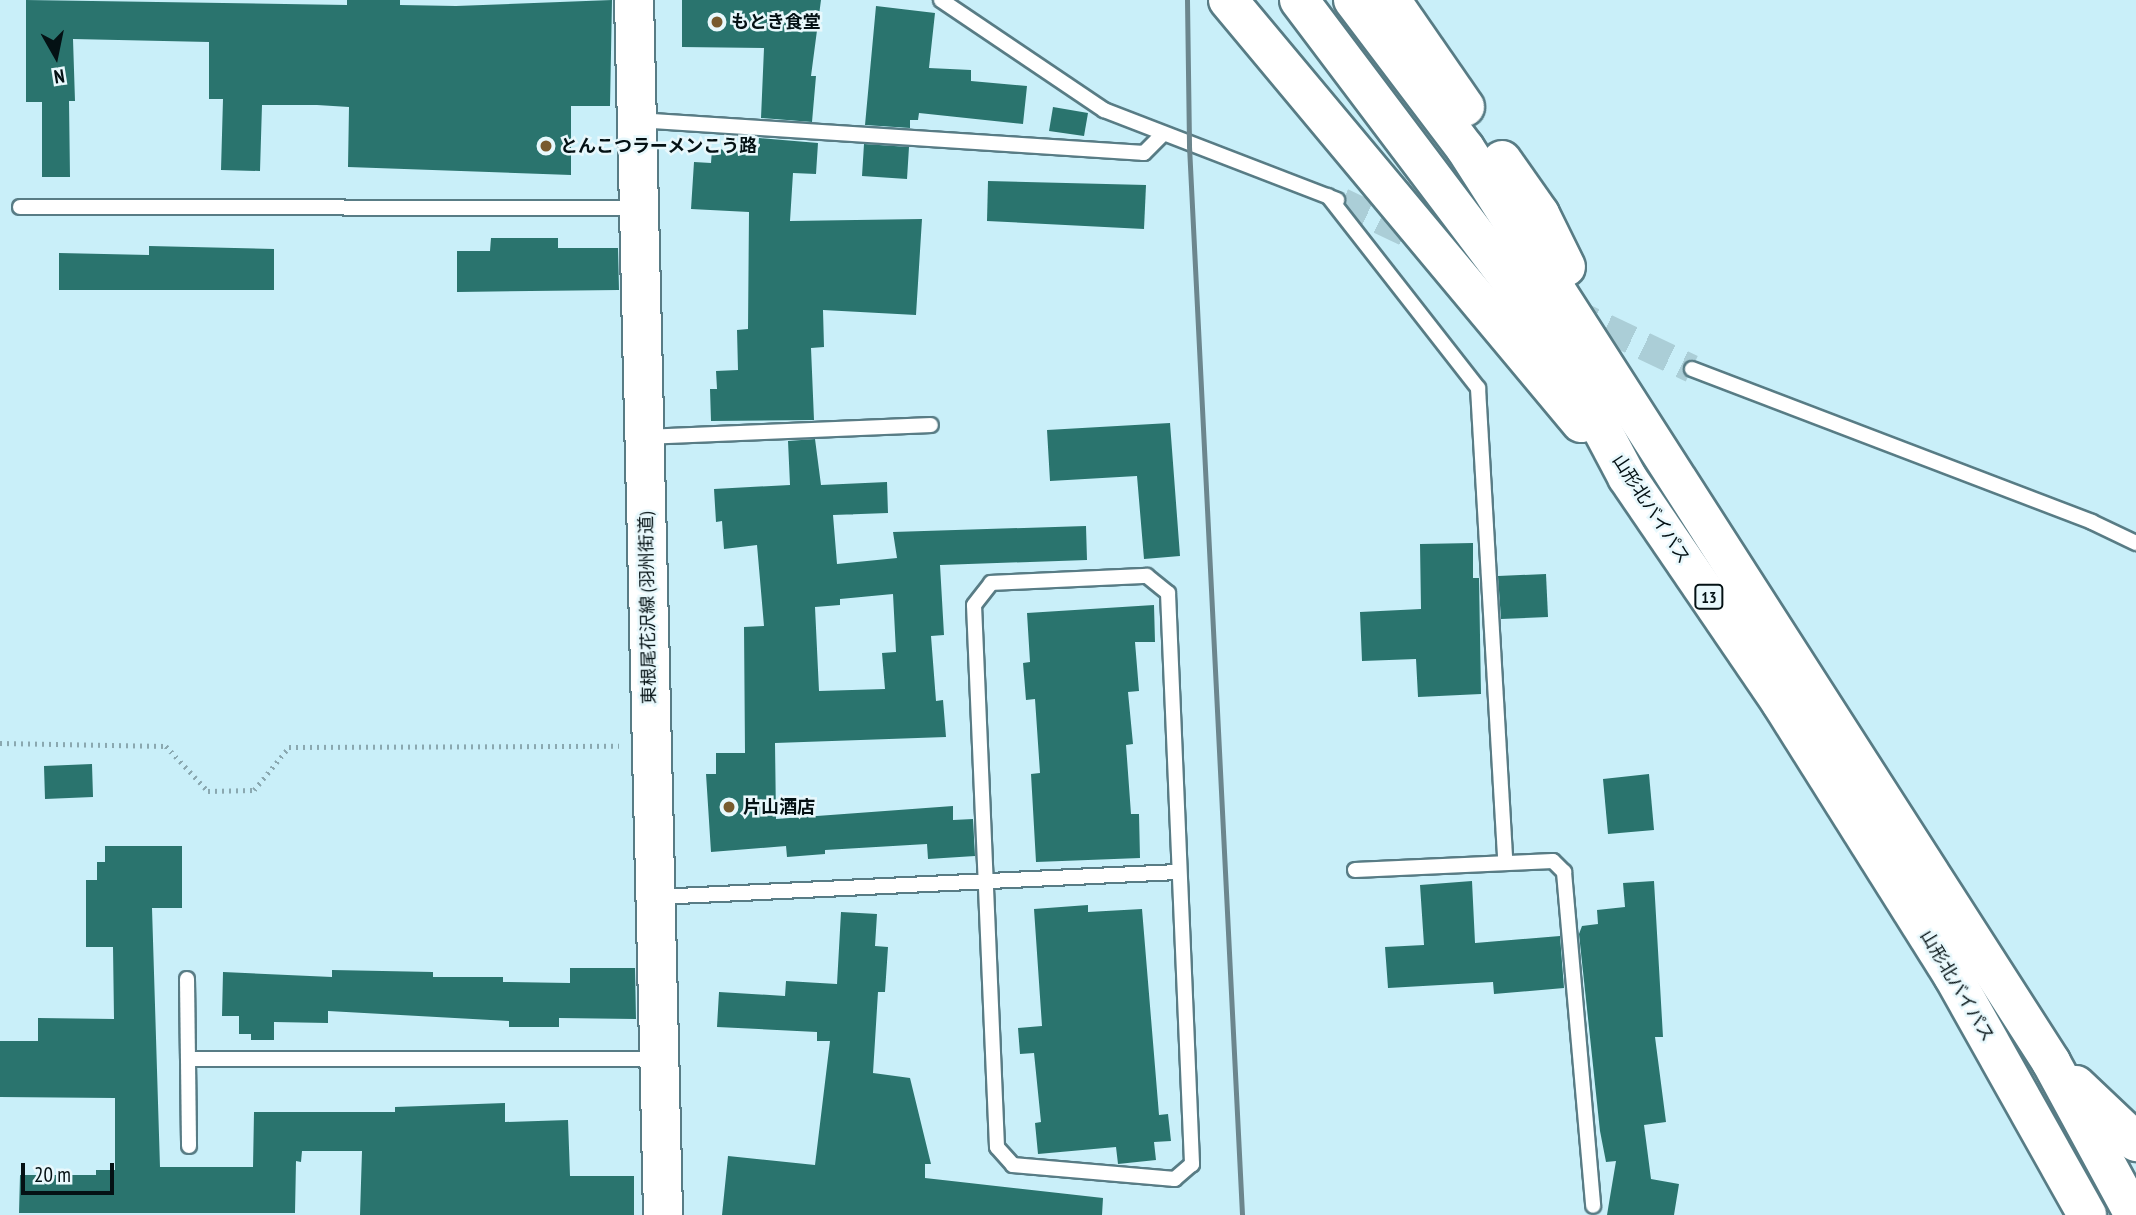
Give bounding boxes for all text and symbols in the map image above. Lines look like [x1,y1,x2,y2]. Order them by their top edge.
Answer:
place label: もとき食堂 [731,11,821,33]
marker: もとき食堂 [709,14,725,30]
north arrow [21,21,91,91]
text: N [52,64,66,89]
place label: とんこつラーメンこう路 [560,135,758,157]
marker: とんこつラーメンこう路 [538,138,554,154]
street label: 山形北バイパス [1608,450,1694,568]
street label: 東根尾花沢線 (羽州街道) [636,512,660,704]
road number: 13 [1693,584,1725,610]
place label: 片山酒店 [743,796,815,818]
marker: 片山酒店 [721,799,737,815]
street label: 山形北バイパス [1915,926,1999,1046]
scale bar [24,1148,117,1192]
text: 20 m [34,1161,71,1188]

